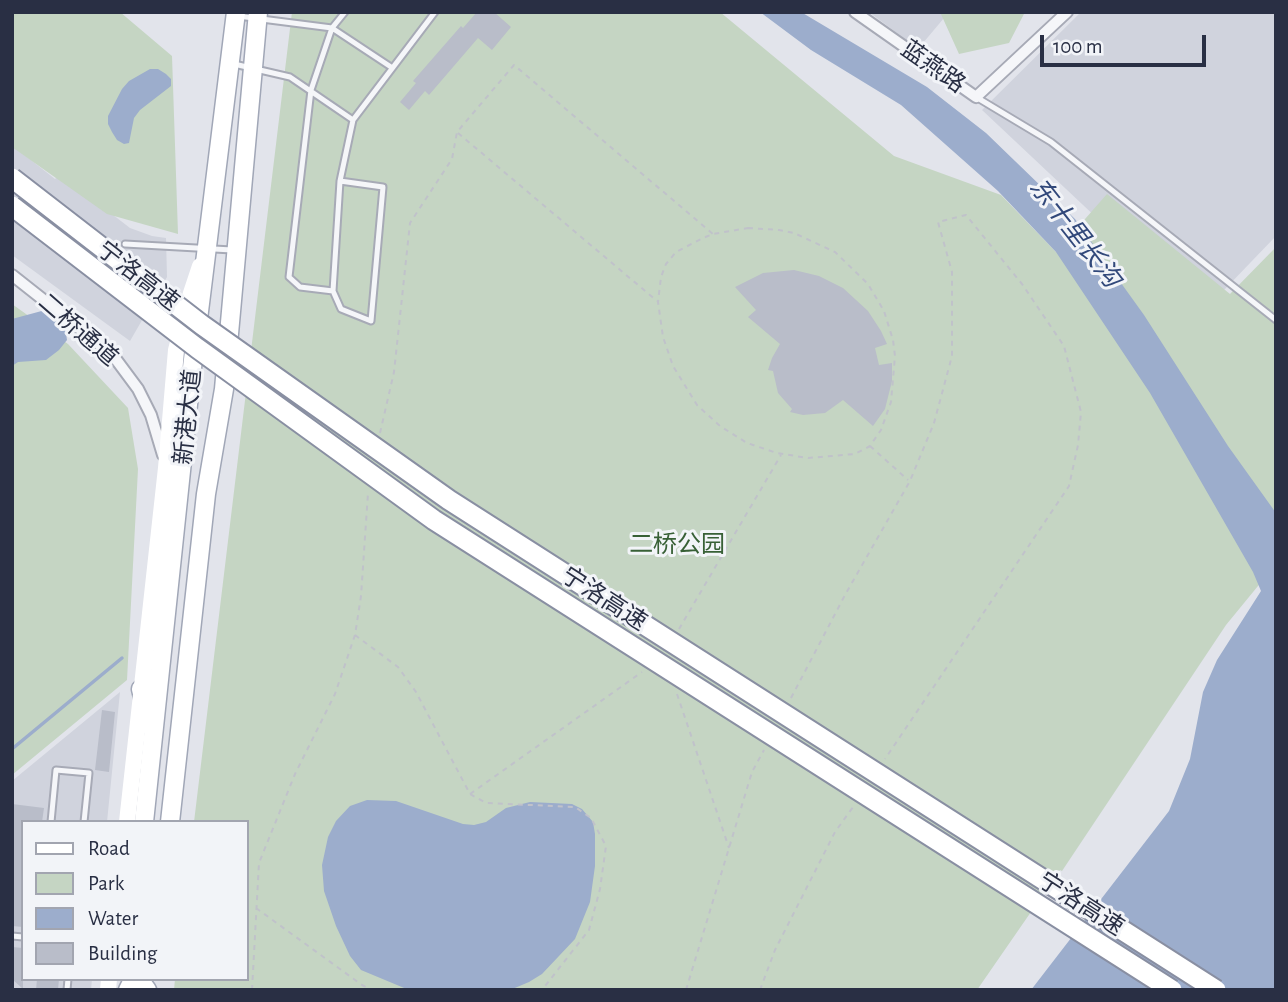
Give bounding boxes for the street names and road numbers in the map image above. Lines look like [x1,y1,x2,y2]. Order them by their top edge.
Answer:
street label: 蓝燕路 [895,35,971,99]
street label: 宁洛高速 [91,235,185,317]
street label: 二桥通道 [32,288,124,372]
street label: 新港大道 [169,368,207,466]
street label: 宁洛高速 [556,561,652,637]
street label: 宁洛高速 [1033,866,1129,942]

